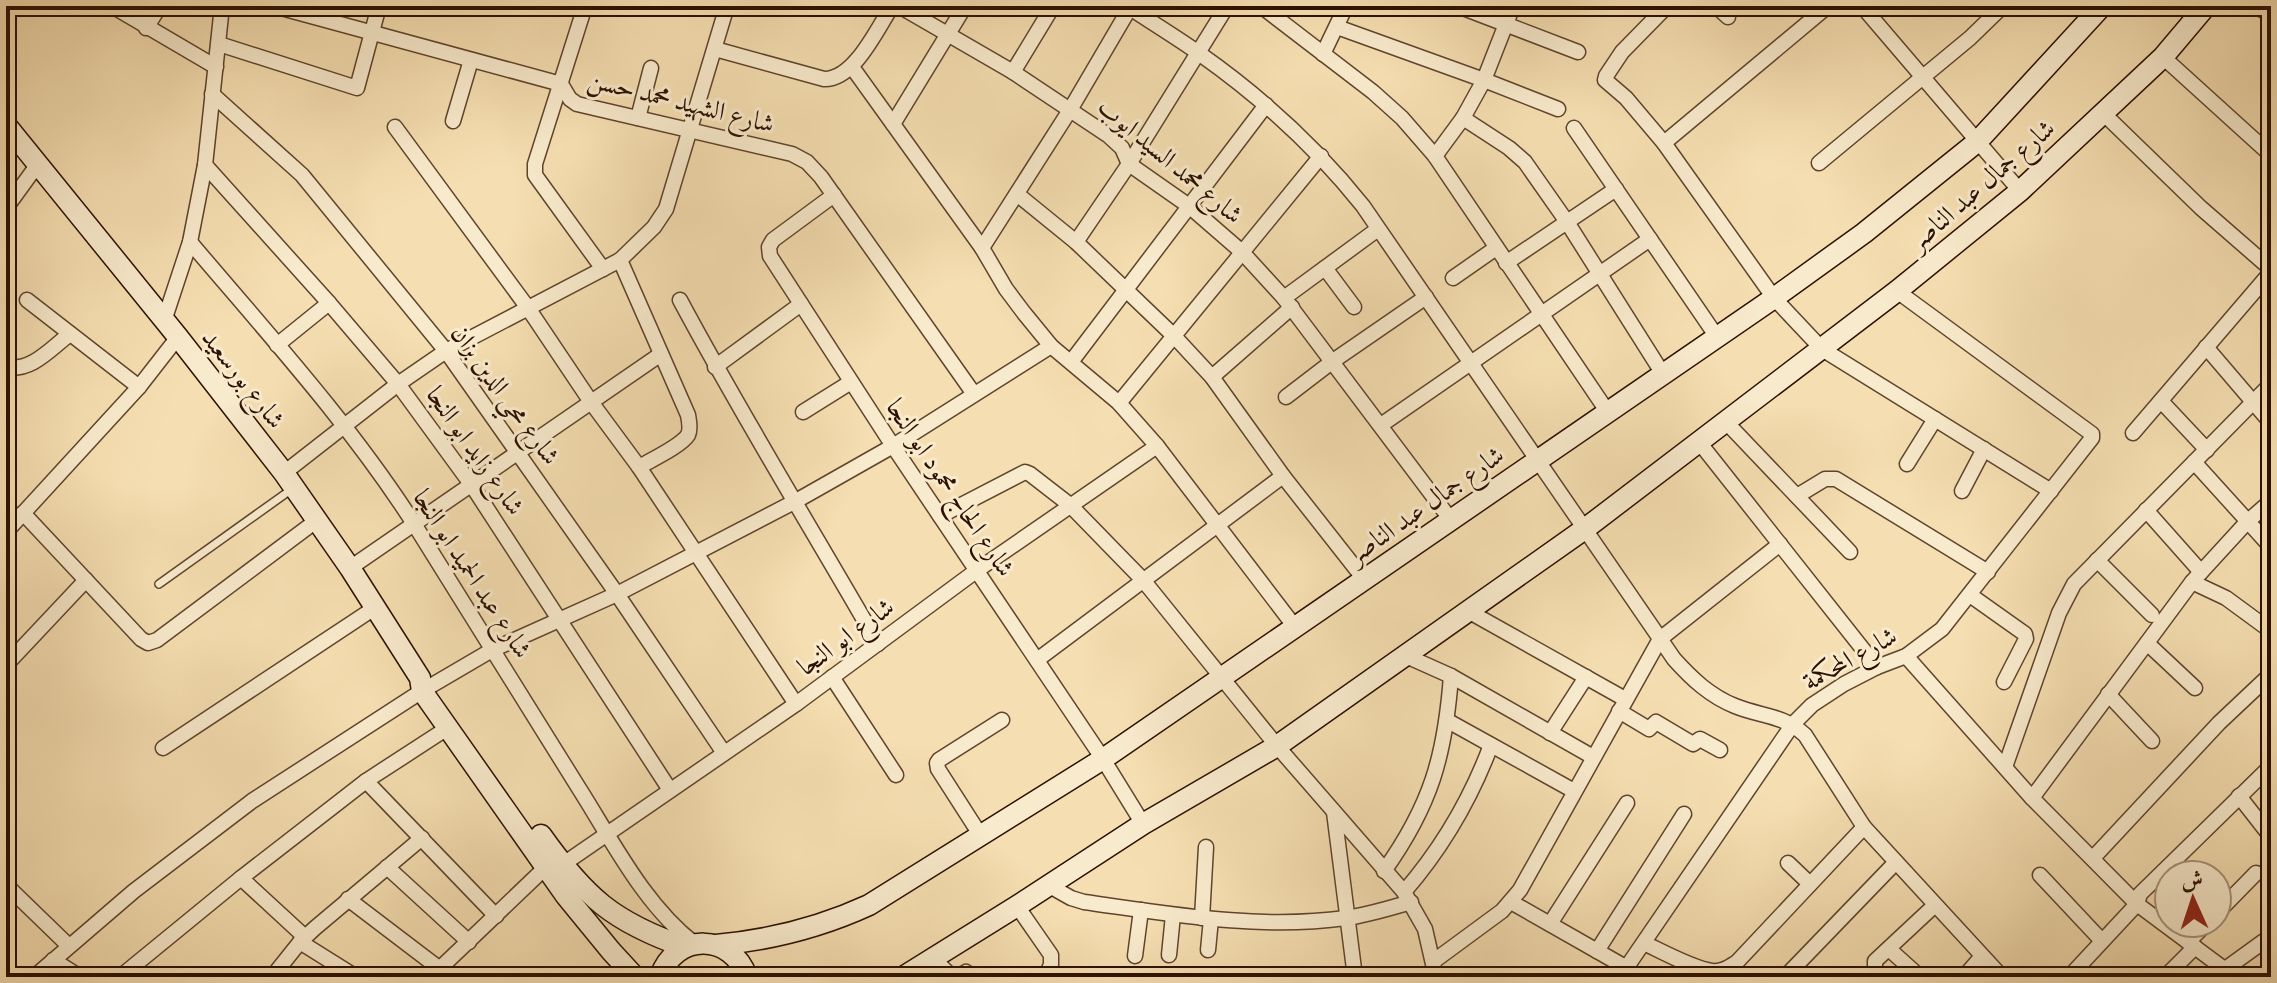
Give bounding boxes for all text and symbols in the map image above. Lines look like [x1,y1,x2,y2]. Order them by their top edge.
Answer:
street label: شارع الشهيد محمد حسن [583,63,778,146]
street label: شارع محمد السيد ايوب [1088,91,1249,235]
street label: شارع جمال عبد الناصر [1900,113,2065,263]
street label: شارع محي الدين بزان [437,319,567,476]
street label: شارع بورسعيد [190,323,292,438]
street label: شارع زايد ابو النجا [415,380,531,525]
street label: شارع الحاج محمود ابو النجا [873,393,1021,587]
street label: شارع جمال عبد الناصر [1339,439,1513,577]
street label: شارع عبد الحميد ابو النجا [401,484,539,667]
street label: شارع ابو النجا [791,591,904,687]
street label: شارع المحكمة [1797,620,1905,702]
north arrow [2153,859,2233,939]
text: ش [2180,865,2204,895]

